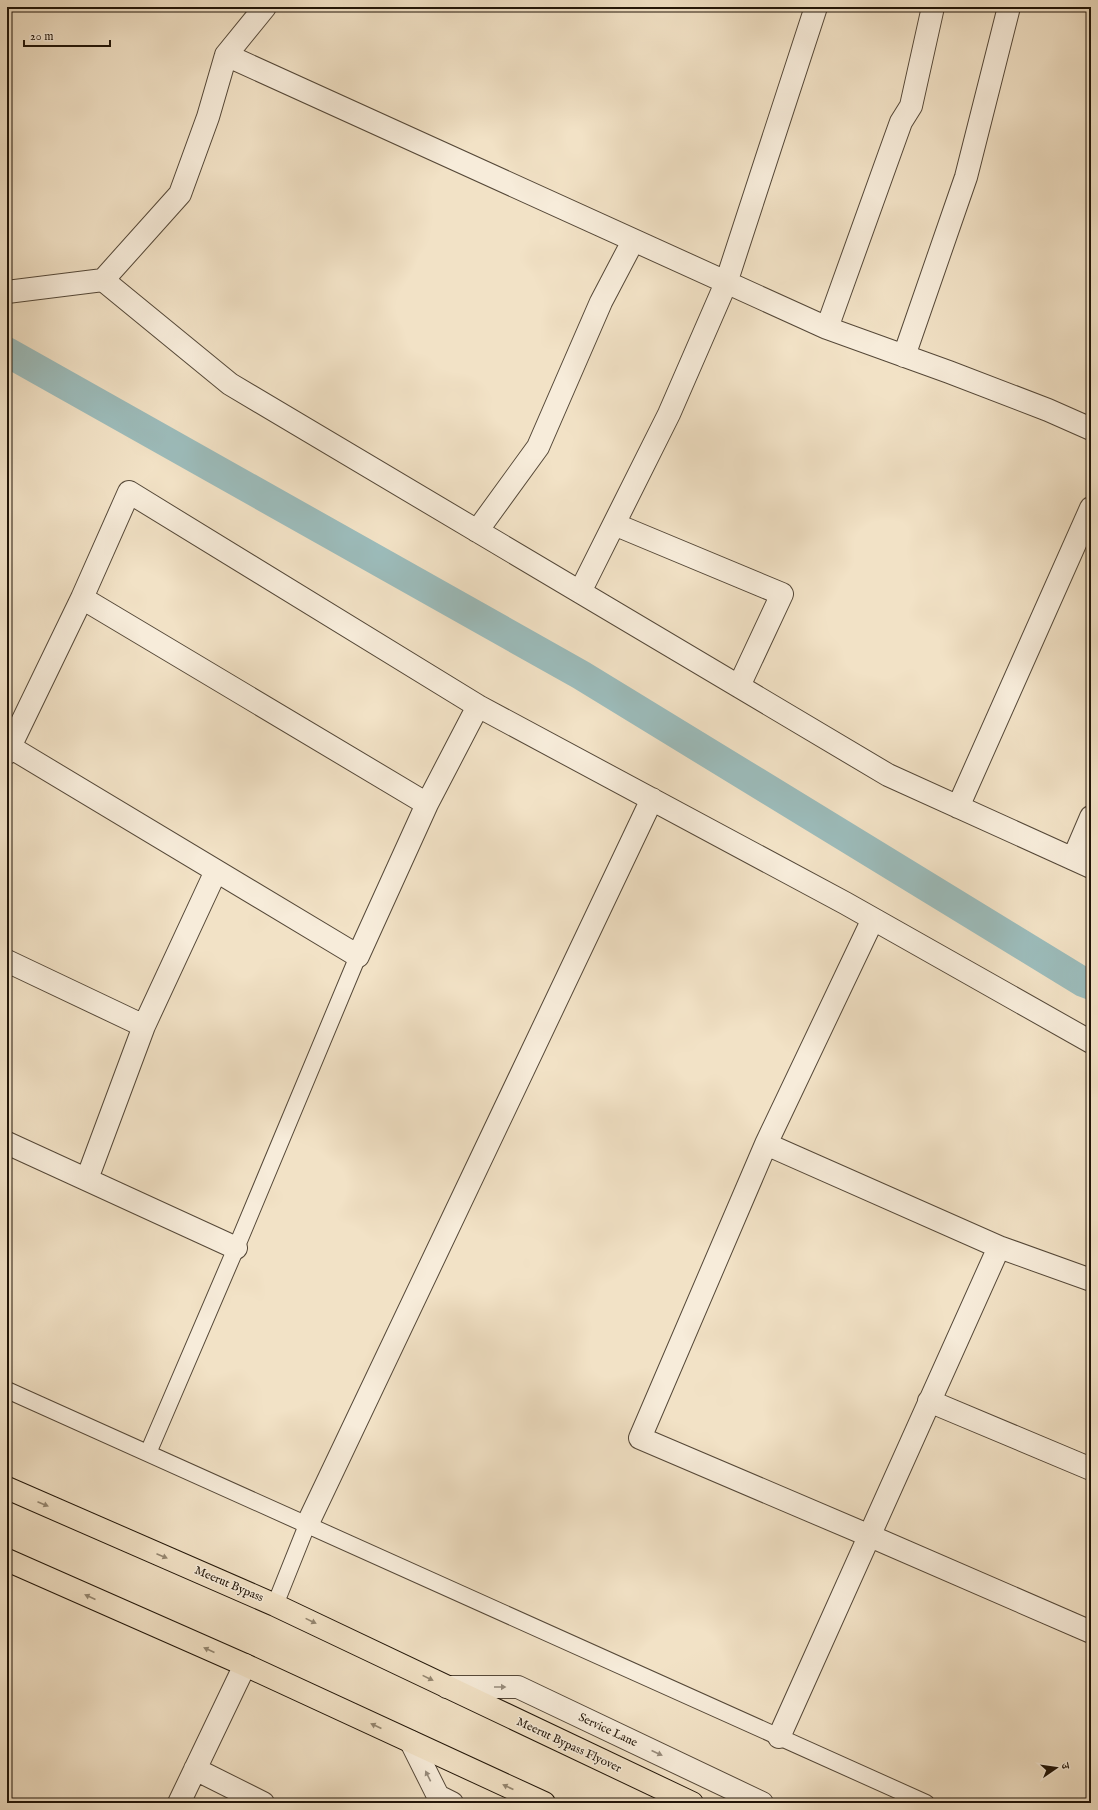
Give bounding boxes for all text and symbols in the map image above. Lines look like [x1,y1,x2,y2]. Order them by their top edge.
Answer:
scale bar [24,22,110,48]
text: 20 m [30,29,53,44]
one-way arrow [37,1501,48,1507]
one-way arrow [156,1552,168,1559]
street label: Meerut Bypass [192,1563,266,1606]
one-way arrow [84,1594,96,1600]
one-way arrow [305,1618,316,1624]
one-way arrow [203,1646,215,1653]
one-way arrow [422,1675,434,1681]
one-way arrow [494,1684,507,1690]
street label: Service Lane [576,1710,640,1750]
street label: Meerut Bypass Flyover [514,1714,624,1777]
one-way arrow [370,1723,382,1729]
north arrow [1036,1748,1076,1788]
one-way arrow [652,1750,663,1756]
text: उ [1057,1761,1073,1772]
one-way arrow [425,1771,431,1782]
one-way arrow [503,1784,514,1790]

